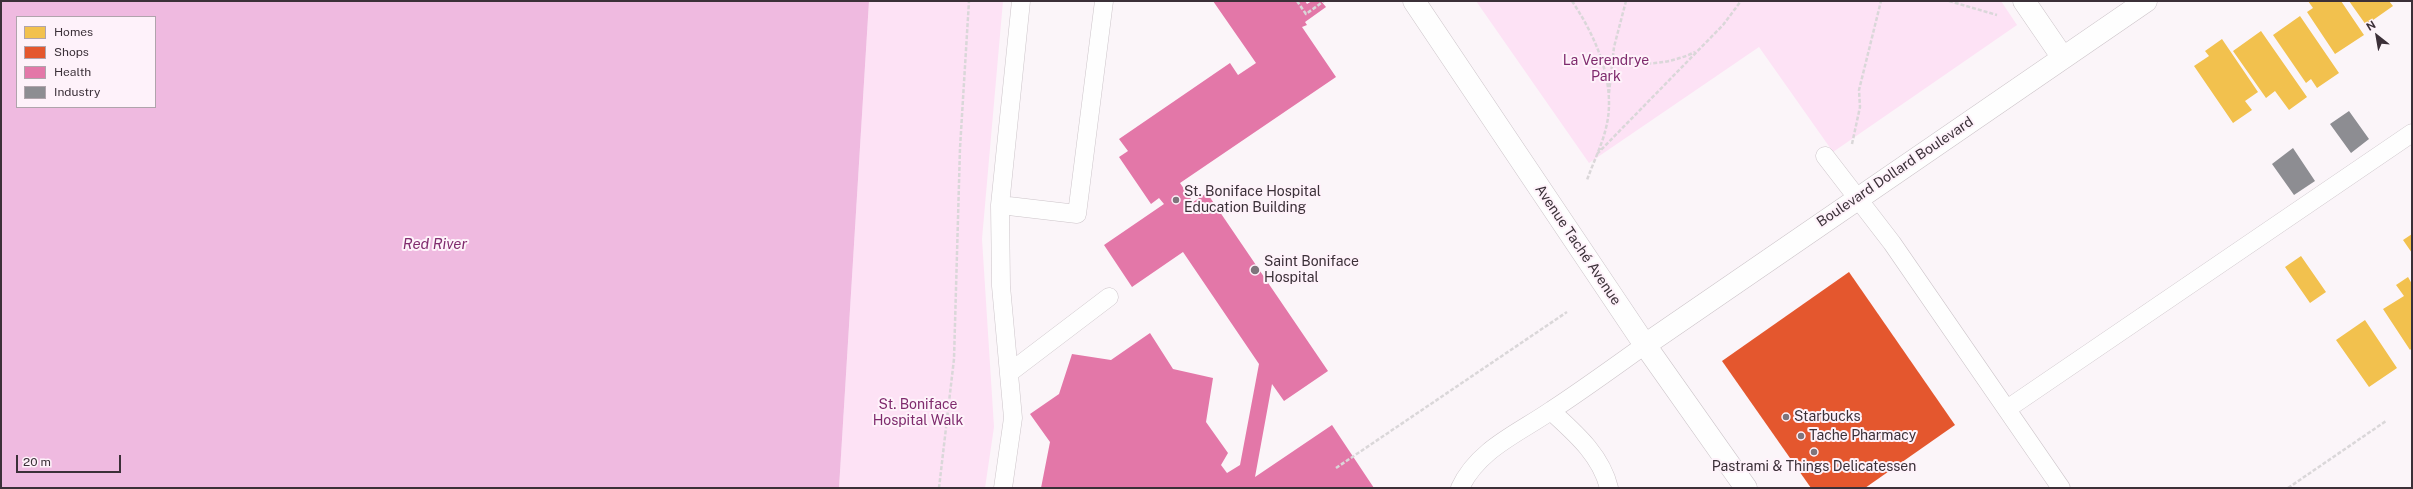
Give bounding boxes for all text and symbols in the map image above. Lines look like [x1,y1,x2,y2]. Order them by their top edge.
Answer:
legend [16,16,156,108]
north arrow [2357,16,2397,56]
text: N [2364,18,2378,33]
text: Homes [54,25,93,39]
text: Shops [54,45,89,59]
park label: La Verendrye Park [1563,53,1649,86]
text: Health [54,65,91,79]
text: Industry [54,85,100,99]
street label: Boulevard Dollard Boulevard [1814,113,1976,231]
street label: Avenue Taché Avenue [1531,182,1625,308]
place label: St. Boniface Hospital Education Building [1184,184,1321,216]
marker: St. Boniface Hospital Education Building [1171,195,1181,205]
water label: Red River [403,235,467,253]
place label: Saint Boniface Hospital [1264,254,1359,286]
marker: Saint Boniface Hospital [1249,264,1261,276]
park label: St. Boniface Hospital Walk [873,397,963,430]
place label: Starbucks [1794,409,1860,425]
marker: Starbucks [1781,412,1791,422]
place label: Tache Pharmacy [1809,428,1916,444]
marker: Tache Pharmacy [1796,431,1806,441]
scale bar [18,447,123,473]
marker: Pastrami & Things Delicatessen [1809,447,1819,457]
text: 20 m [23,455,51,469]
place label: Pastrami & Things Delicatessen [1712,459,1916,475]

